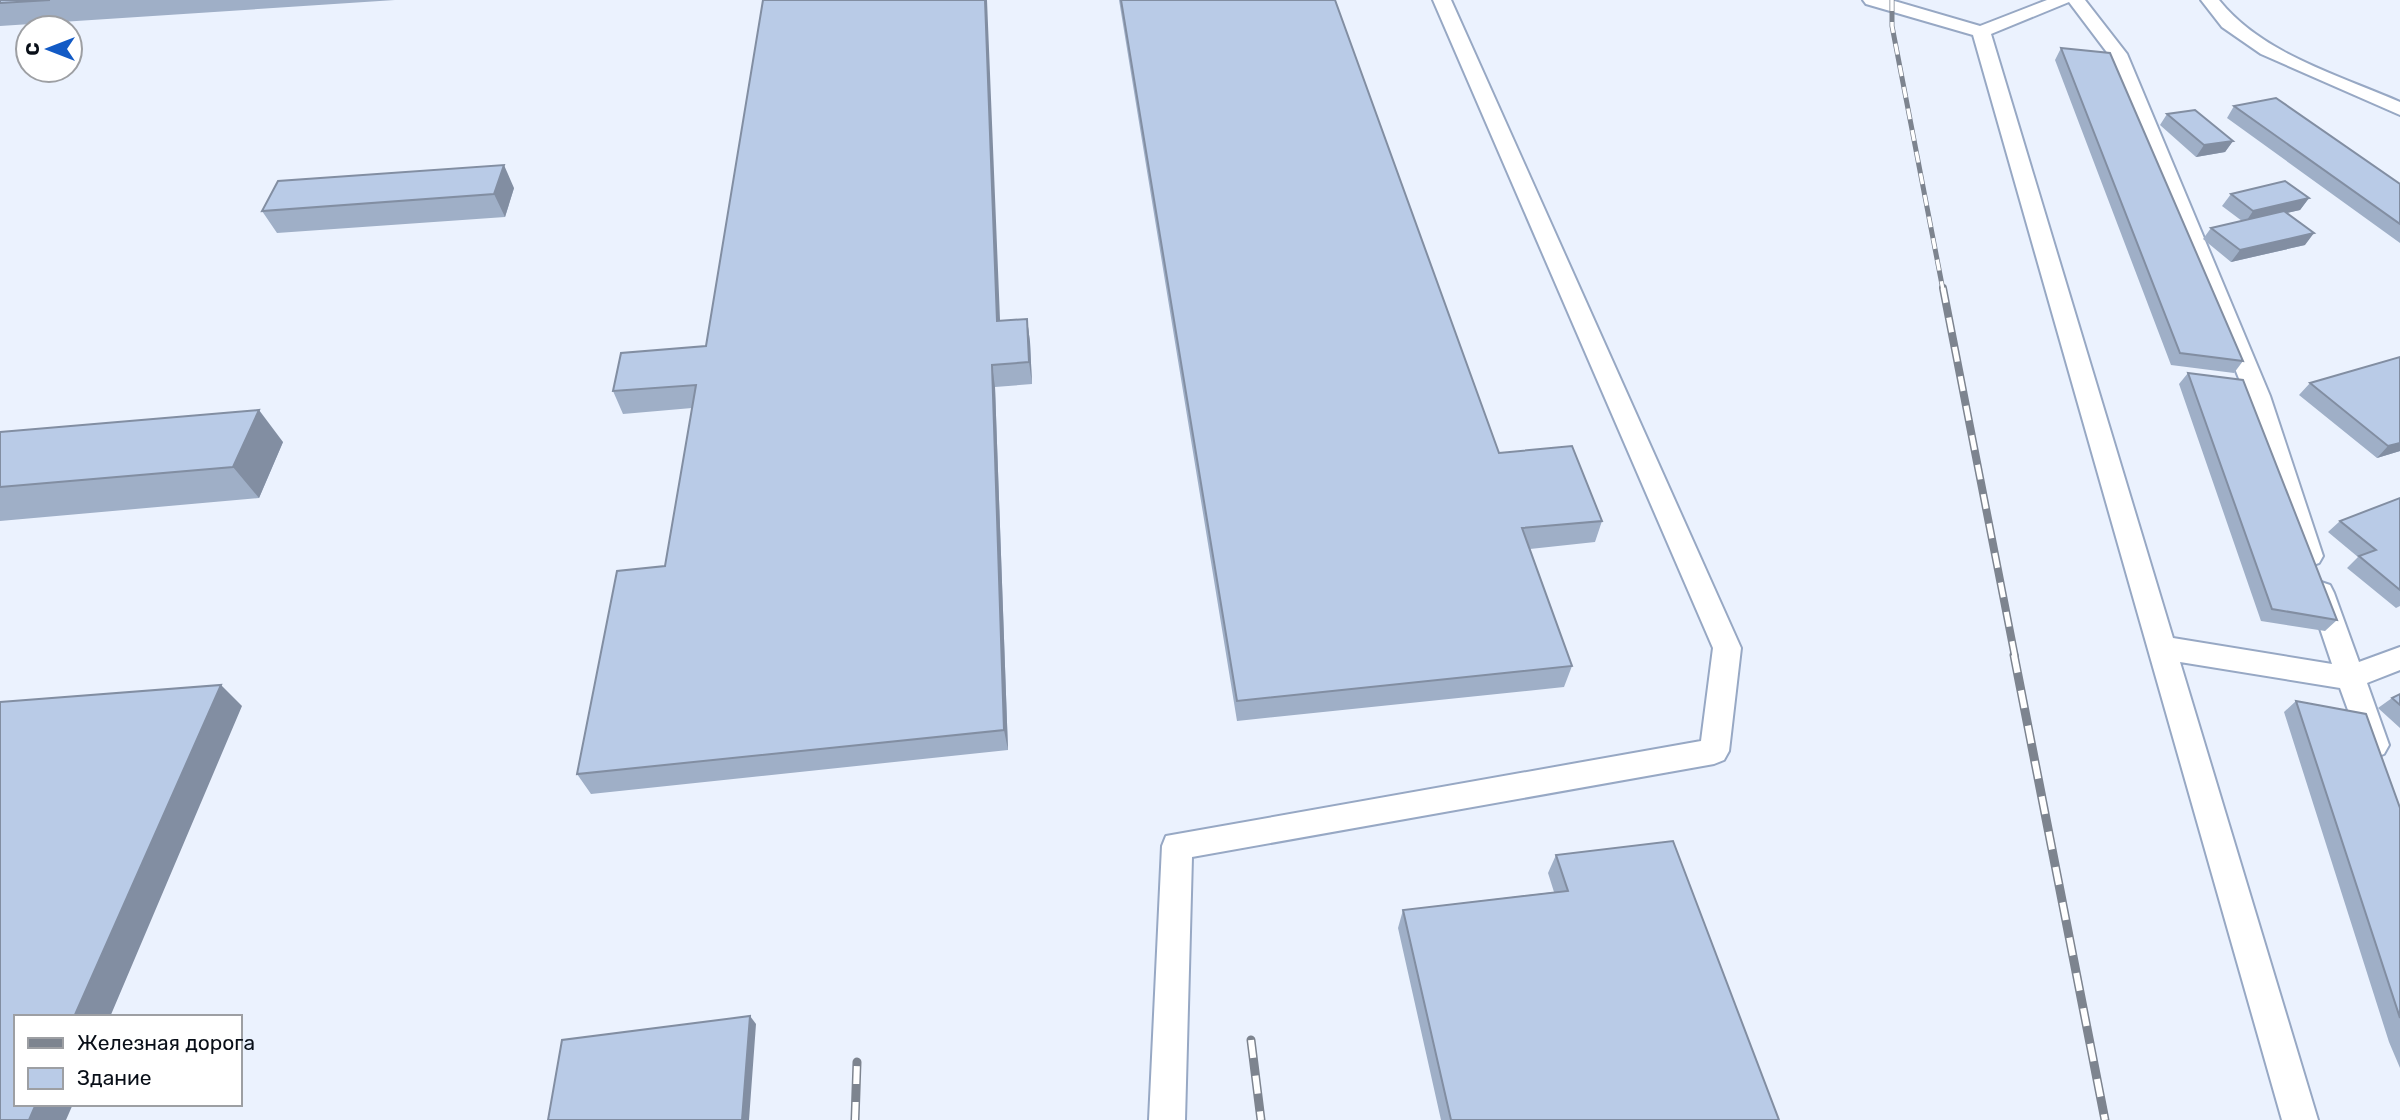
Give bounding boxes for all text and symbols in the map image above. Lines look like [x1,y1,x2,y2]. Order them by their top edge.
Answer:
north arrow [14,14,84,84]
text: С [21,42,44,56]
legend [14,1015,242,1106]
text: Железная дорога [77,1030,255,1055]
text: Здание [77,1065,152,1090]

